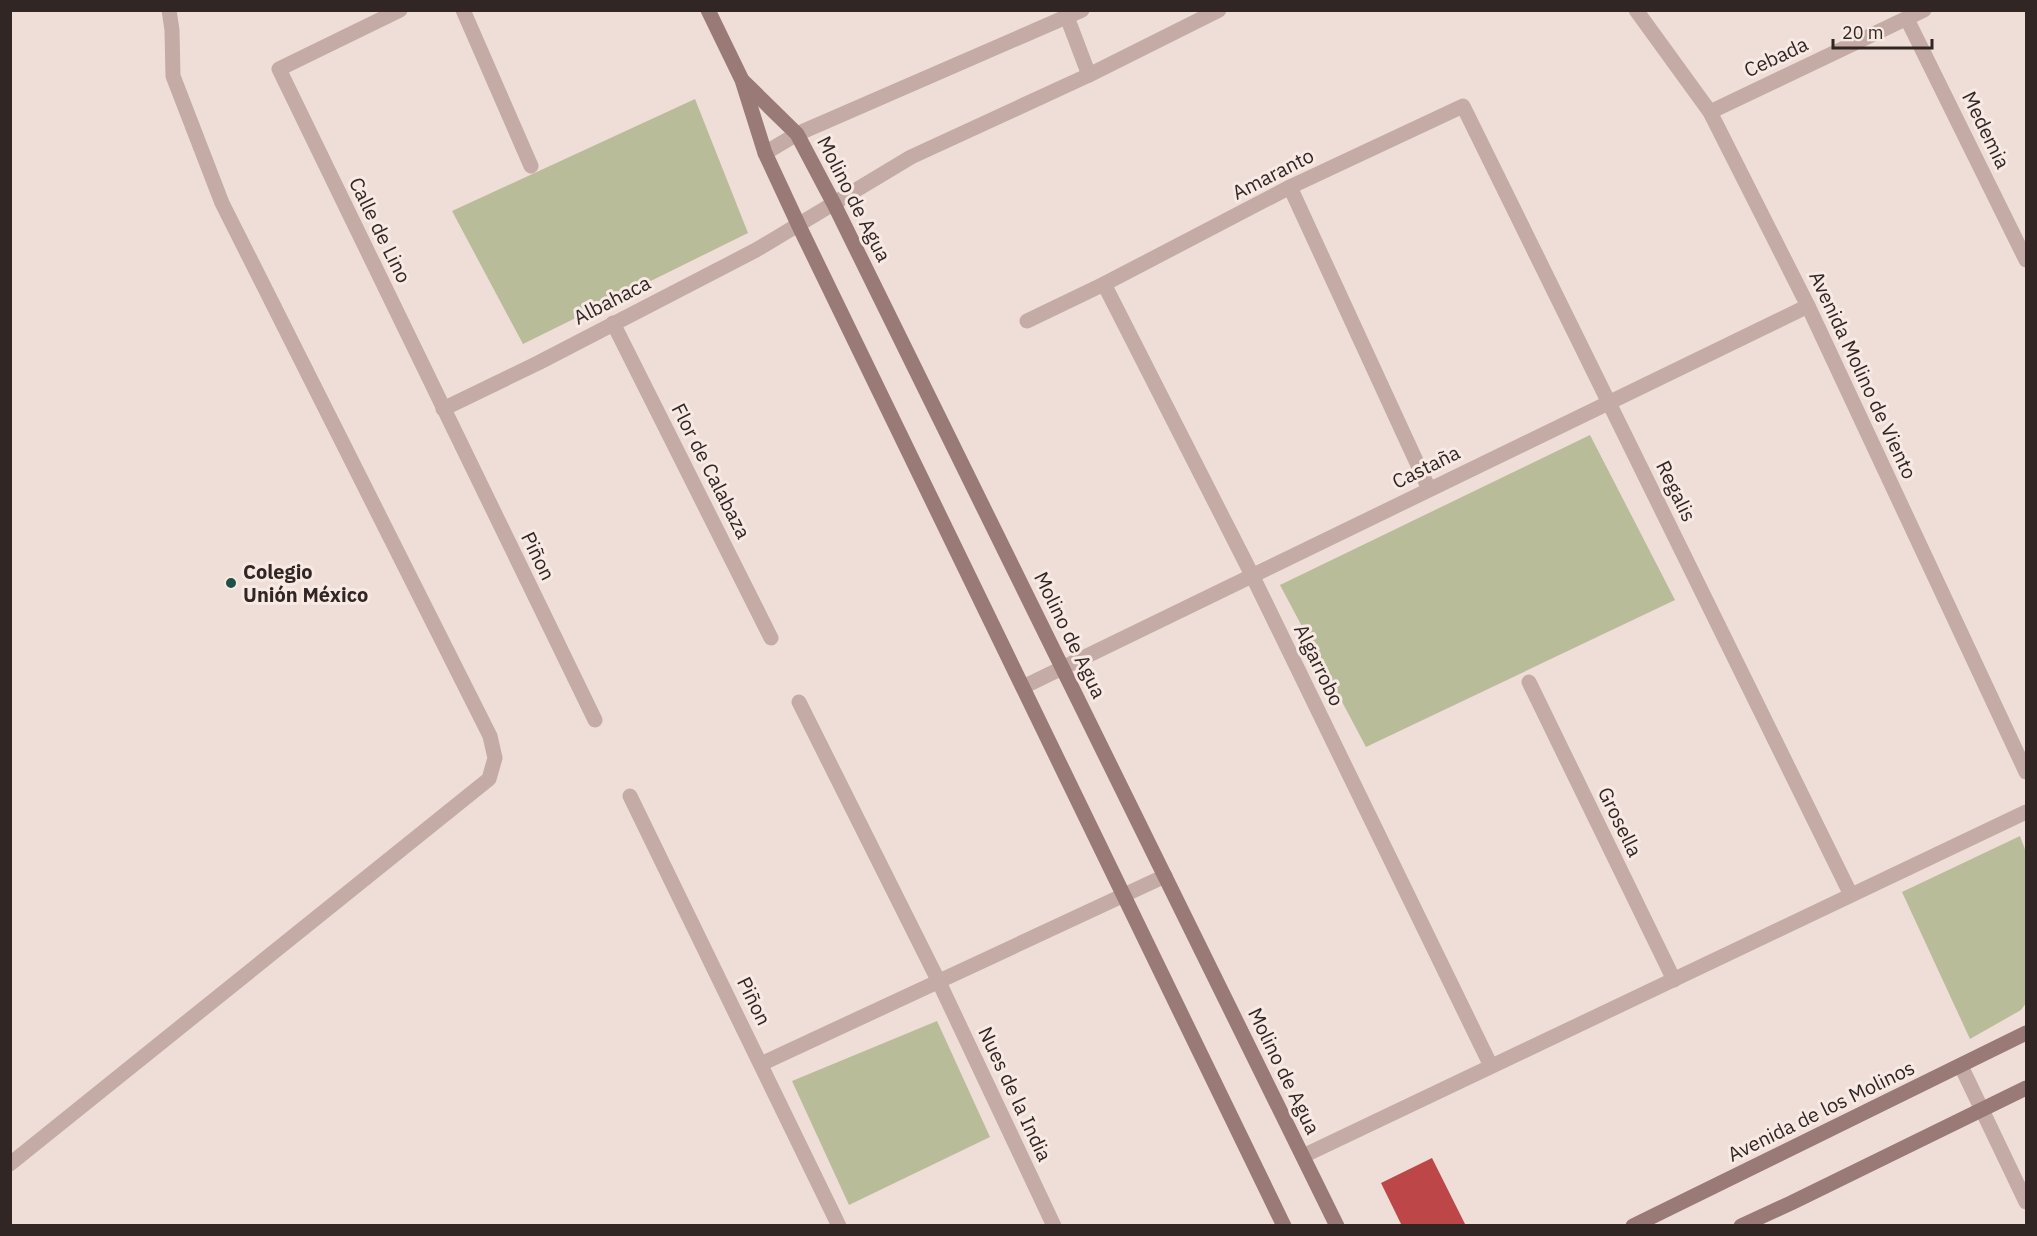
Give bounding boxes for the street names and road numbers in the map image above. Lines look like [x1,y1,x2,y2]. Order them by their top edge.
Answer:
street label: Cebada [1739,30,1813,83]
street label: Medemia [1956,87,2017,173]
street label: Molino de Agua [811,131,898,267]
street label: Amaranto [1227,141,1318,206]
street label: Calle de Lino [343,172,418,287]
street label: Avenida Molino de Viento [1803,266,1924,483]
street label: Albahaca [569,268,655,330]
street label: Flor de Calabaza [666,398,757,543]
street label: Castaña [1387,438,1465,495]
street label: Regalis [1650,456,1703,526]
street label: Piñon [515,527,562,585]
street label: Molino de Agua [1028,567,1113,703]
street label: Algarrobo [1288,619,1351,710]
street label: Grosella [1592,782,1649,861]
street label: Piñon [731,972,778,1030]
street label: Molino de Agua [1242,1003,1327,1139]
street label: Nues de la India [972,1022,1059,1166]
street label: Avenida de los Molinos [1723,1053,1919,1168]

